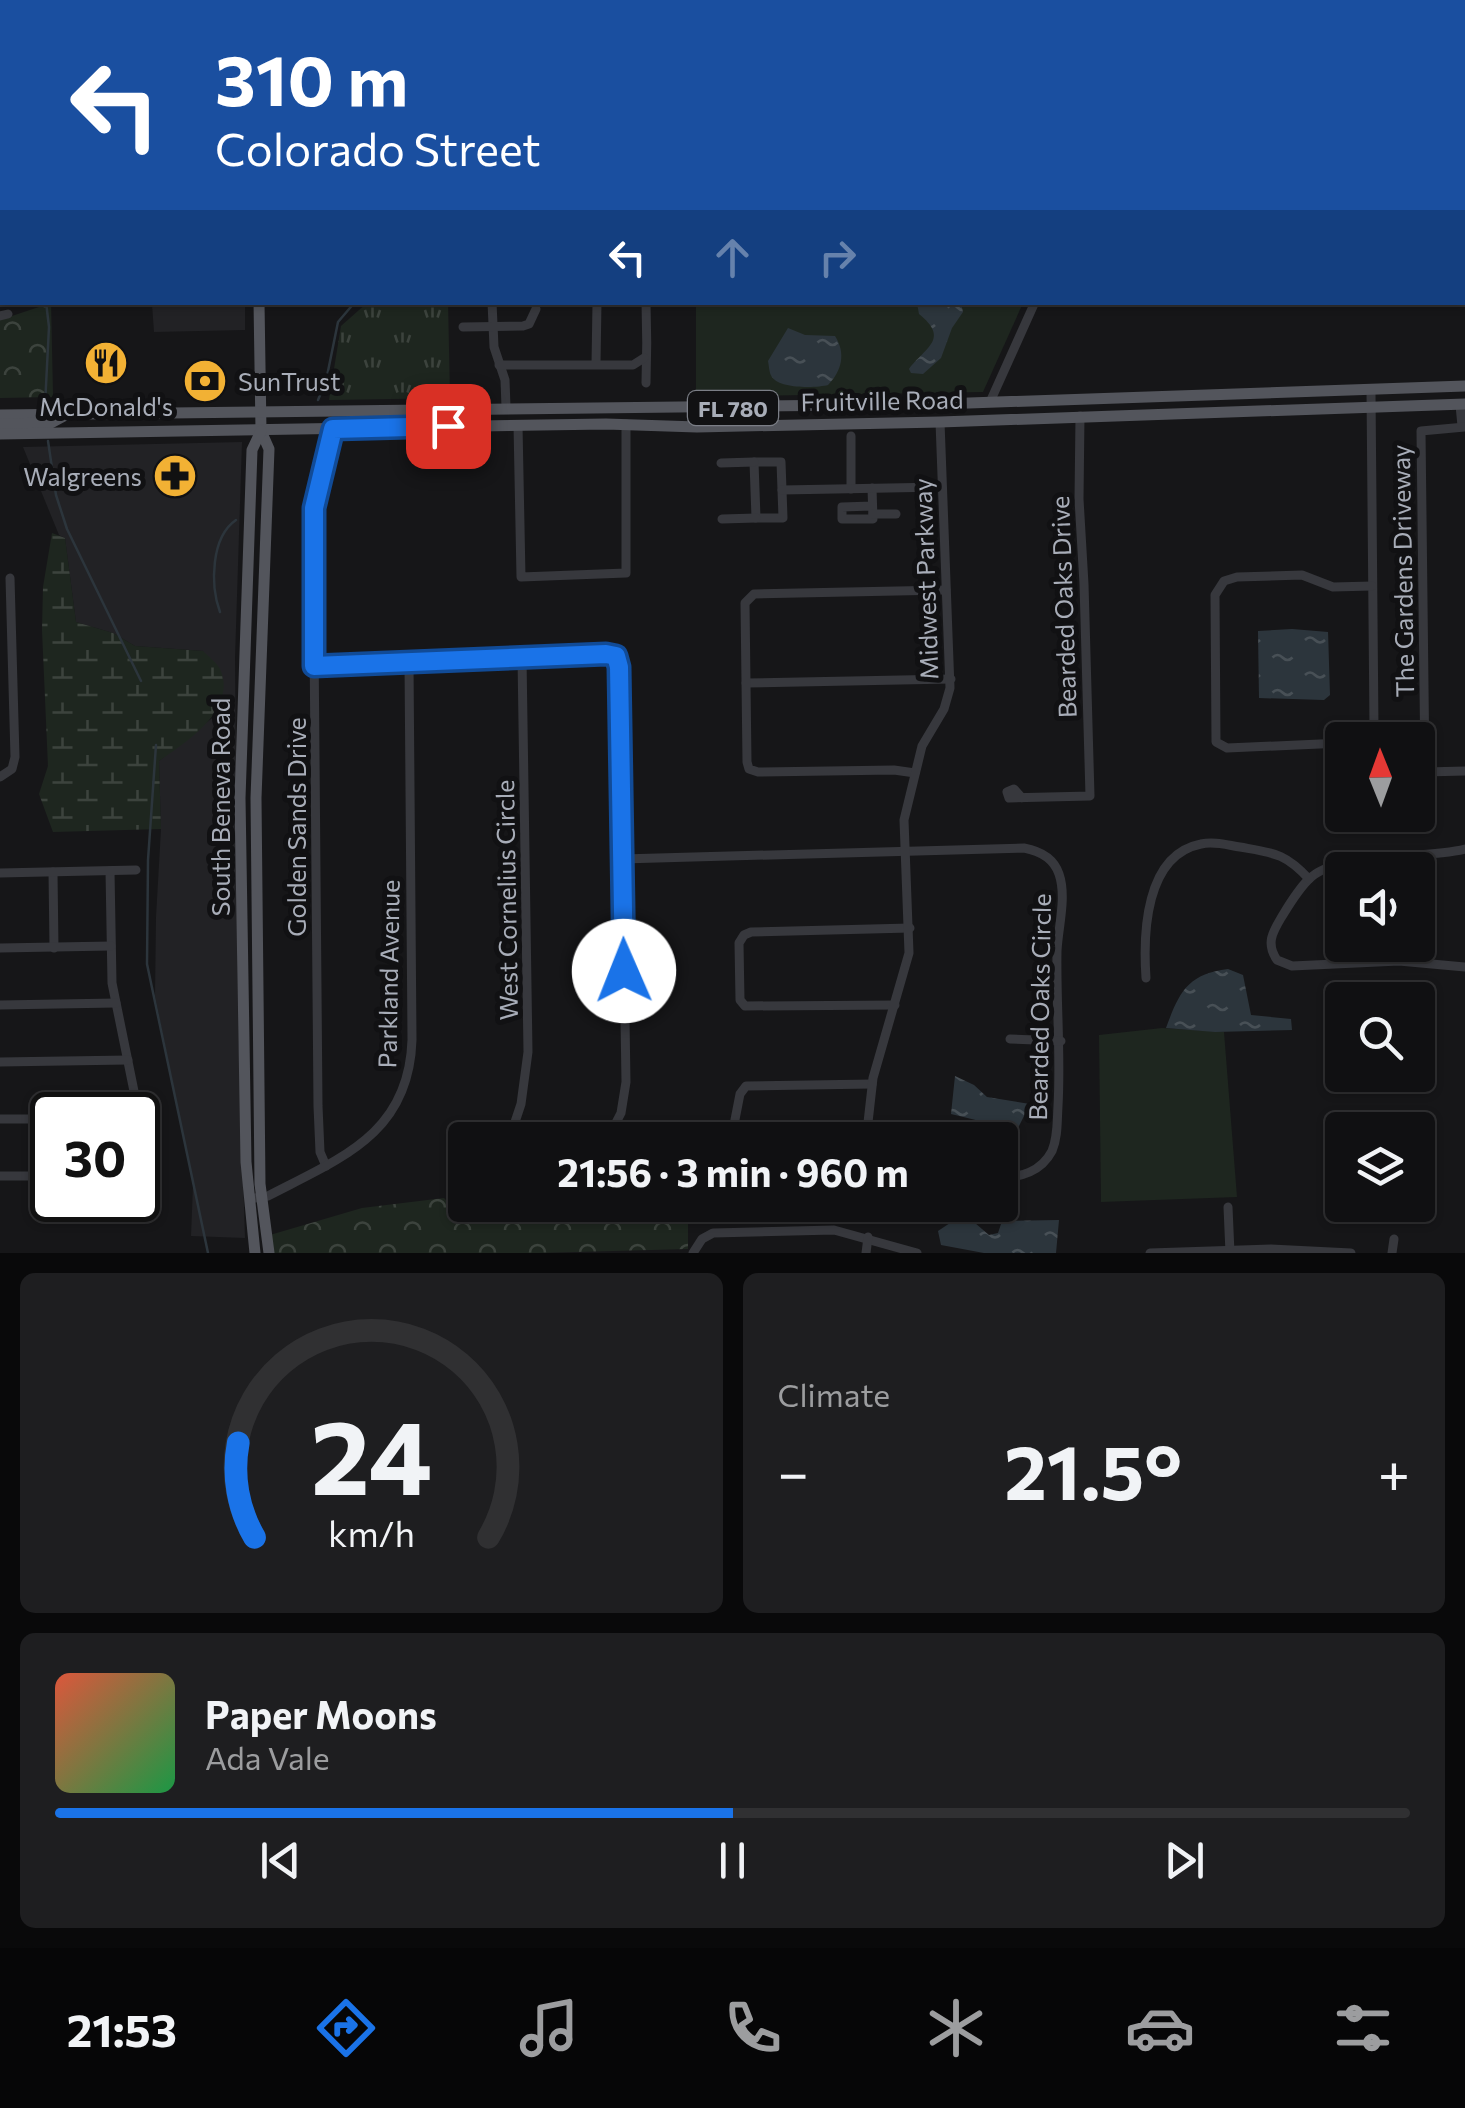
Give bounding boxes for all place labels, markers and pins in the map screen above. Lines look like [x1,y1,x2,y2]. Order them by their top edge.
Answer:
restaurant icon: McDonald's [83,340,129,386]
bank icon: SunTrust [182,358,228,404]
place label: SunTrust [238,366,340,396]
pin [406,384,491,469]
place label: McDonald's [39,391,173,421]
pharmacy icon: Walgreens [152,453,198,499]
place label: Walgreens [23,461,142,491]

